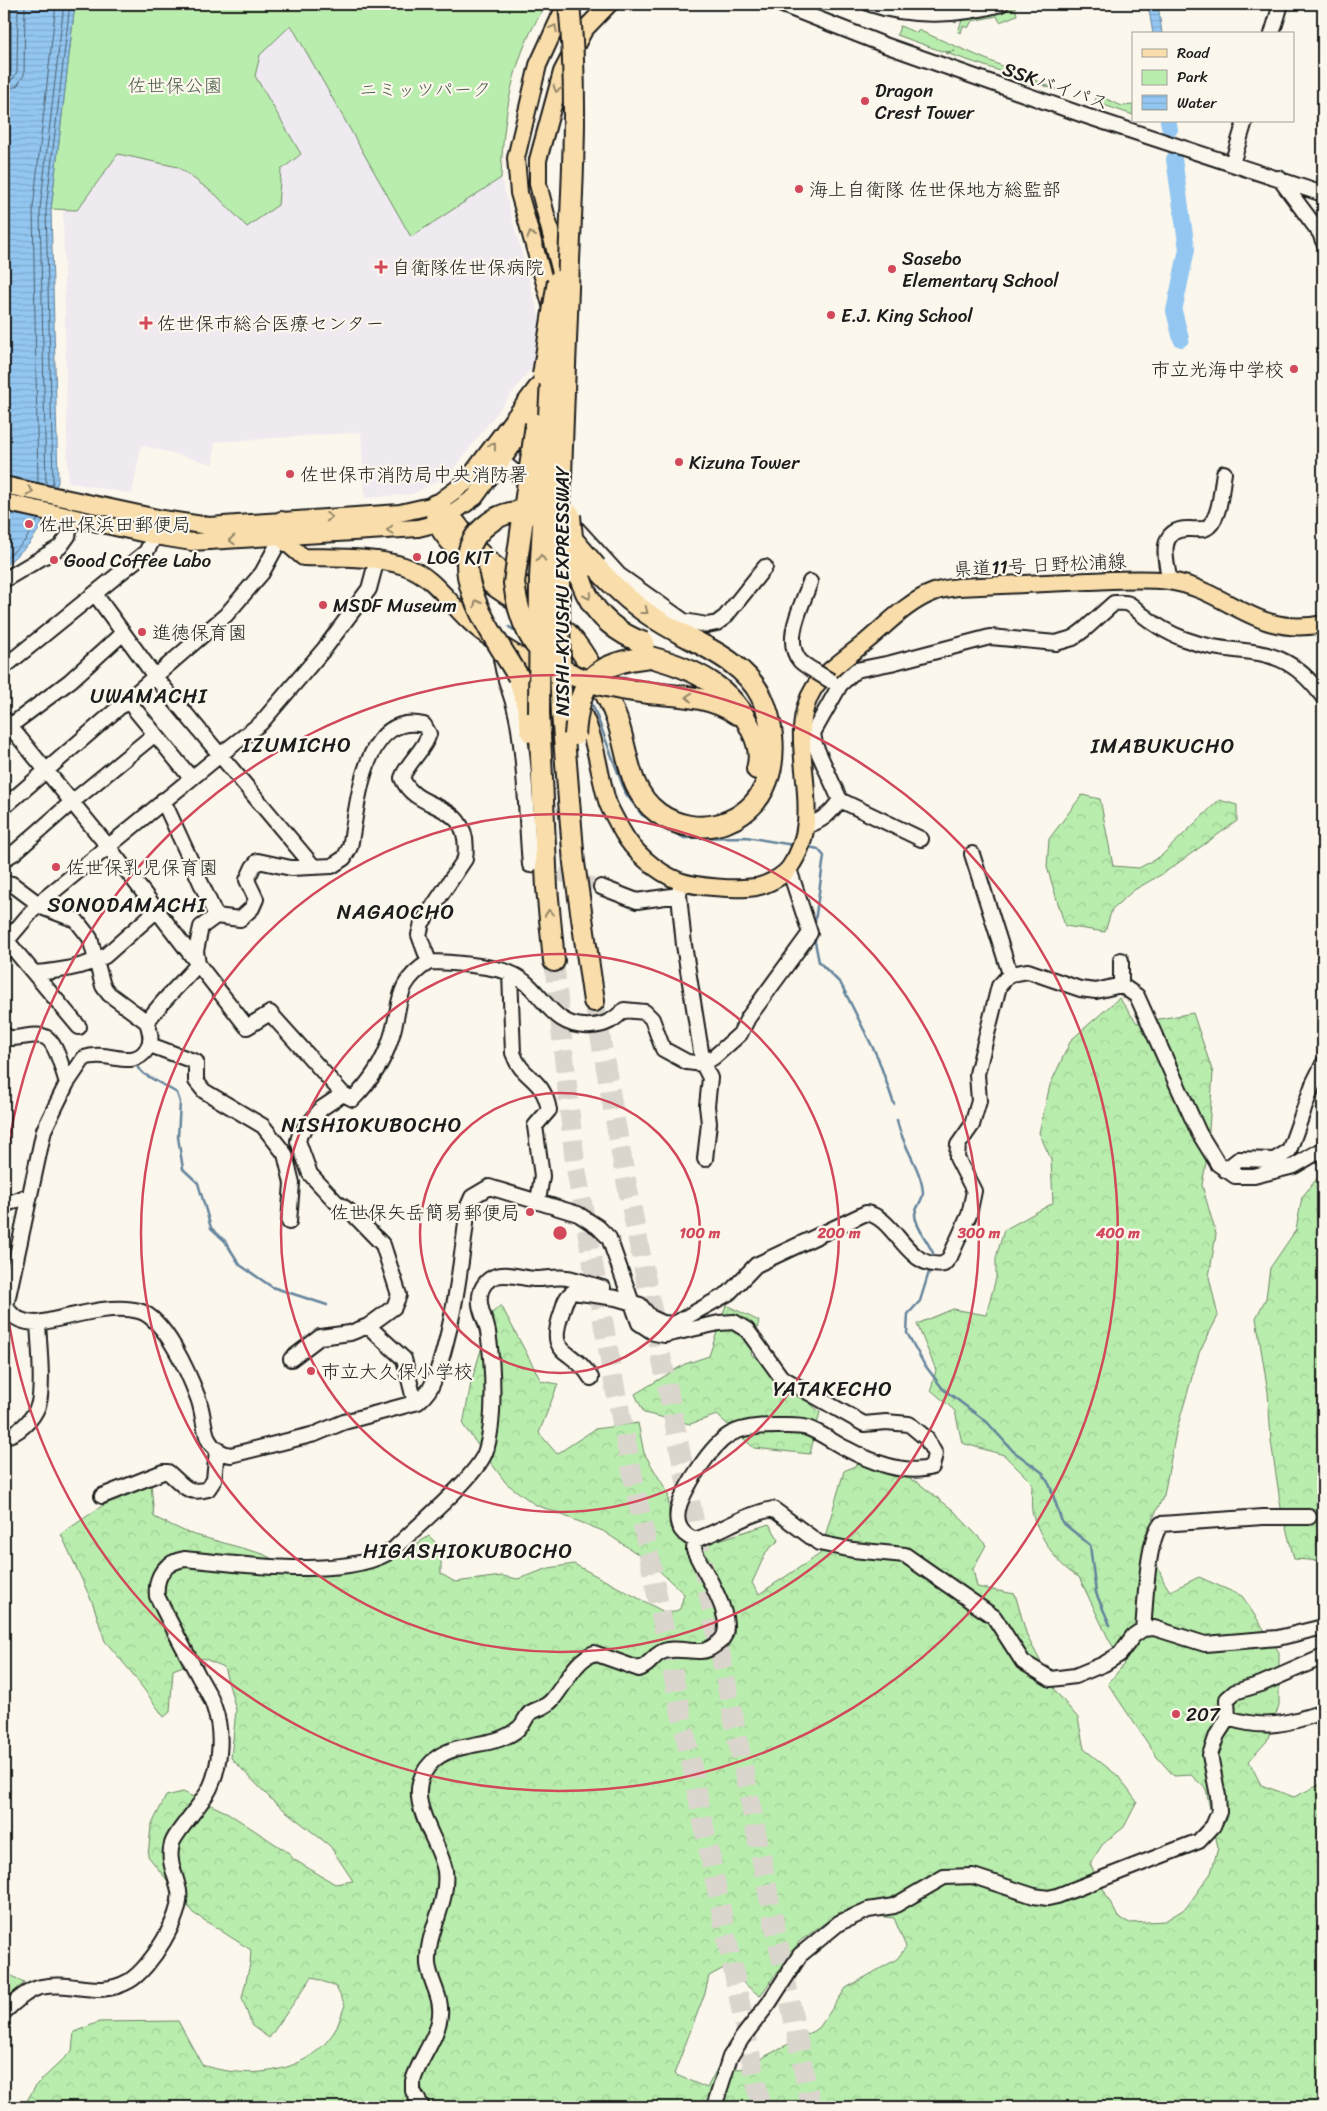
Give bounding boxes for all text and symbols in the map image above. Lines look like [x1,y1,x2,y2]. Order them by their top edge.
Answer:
one-way arrow [548,25,558,34]
legend [1132,32,1294,122]
text: Road [1177,40,1210,66]
street label: SSKバイパス [998,52,1114,120]
text: Park [1177,64,1208,90]
park label: 佐世保公園 [127,69,223,102]
park label: ニミッツパーク [359,73,491,106]
place label: Dragon Crest Tower [875,74,975,129]
one-way arrow [553,84,563,92]
text: Water [1177,90,1217,116]
marker: Dragon Crest Tower [859,95,871,107]
place label: 海上自衛隊 佐世保地方総監部 [809,173,1061,206]
marker: 海上自衛隊 佐世保地方総監部 [793,183,805,195]
one-way arrow [527,232,537,240]
place label: Sasebo Elementary School [902,242,1059,297]
place label: 自衛隊佐世保病院 [392,251,544,284]
marker: 自衛隊佐世保病院 [374,260,388,274]
marker: Sasebo Elementary School [886,263,898,275]
place label: E.J. King School [841,299,973,332]
place label: 佐世保市総合医療センター [157,307,384,340]
marker: E.J. King School [825,309,837,321]
marker: 佐世保市総合医療センター [139,316,153,330]
place label: 市立光海中学校 [1151,353,1284,386]
marker: 市立光海中学校 [1288,363,1300,375]
one-way arrow [487,442,496,452]
place label: Kizuna Tower [689,446,800,479]
marker: Kizuna Tower [673,456,685,468]
place label: 佐世保市消防局中央消防署 [300,458,528,491]
street label: NISHI-KYUSHU EXPRESSWAY [546,464,579,716]
marker: 佐世保市消防局中央消防署 [284,468,296,480]
one-way arrow [25,485,34,496]
place label: 佐世保浜田郵便局 [39,508,191,541]
one-way arrow [325,512,333,523]
marker: 佐世保浜田郵便局 [23,518,35,530]
one-way arrow [386,524,394,535]
one-way arrow [228,534,236,545]
place label: LOG KIT [427,541,494,574]
place label: Good Coffee Labo [64,544,211,577]
street label: 県道11号 日野松浦線 [953,544,1127,586]
marker: LOG KIT [411,551,423,563]
marker: Good Coffee Labo [48,554,60,566]
one-way arrow [535,554,546,562]
place label: MSDF Museum [333,589,457,622]
one-way arrow [581,591,591,600]
marker: MSDF Museum [317,599,329,611]
one-way arrow [473,599,483,608]
one-way arrow [639,606,648,614]
place label: 進徳保育園 [152,616,247,649]
marker: 進徳保育園 [136,626,148,638]
district label: UWAMACHI [90,677,208,715]
one-way arrow [684,692,692,703]
district label: IZUMICHO [241,726,352,764]
district label: IMABUKUCHO [1090,727,1235,765]
place label: 佐世保乳児保育園 [66,851,218,884]
marker: 佐世保乳児保育園 [50,861,62,873]
district label: SONODAMACHI [47,886,207,924]
district label: NAGAOCHO [337,893,455,931]
one-way arrow [544,908,555,916]
district label: NISHIOKUBOCHO [282,1106,462,1144]
place label: 佐世保矢岳簡易郵便局 [330,1196,520,1229]
marker: 佐世保矢岳簡易郵便局 [524,1206,536,1218]
text: 100 m [680,1220,721,1246]
text: 200 m [816,1220,861,1246]
text: 300 m [957,1220,1001,1246]
text: 400 m [1095,1220,1140,1246]
centre of rings [551,1224,569,1242]
place label: 市立大久保小学校 [321,1355,473,1388]
marker: 市立大久保小学校 [305,1365,317,1377]
district label: YATAKECHO [773,1370,893,1408]
district label: HIGASHIOKUBOCHO [363,1532,573,1570]
place label: 207 [1186,1698,1221,1731]
marker: 207 [1170,1708,1182,1720]

